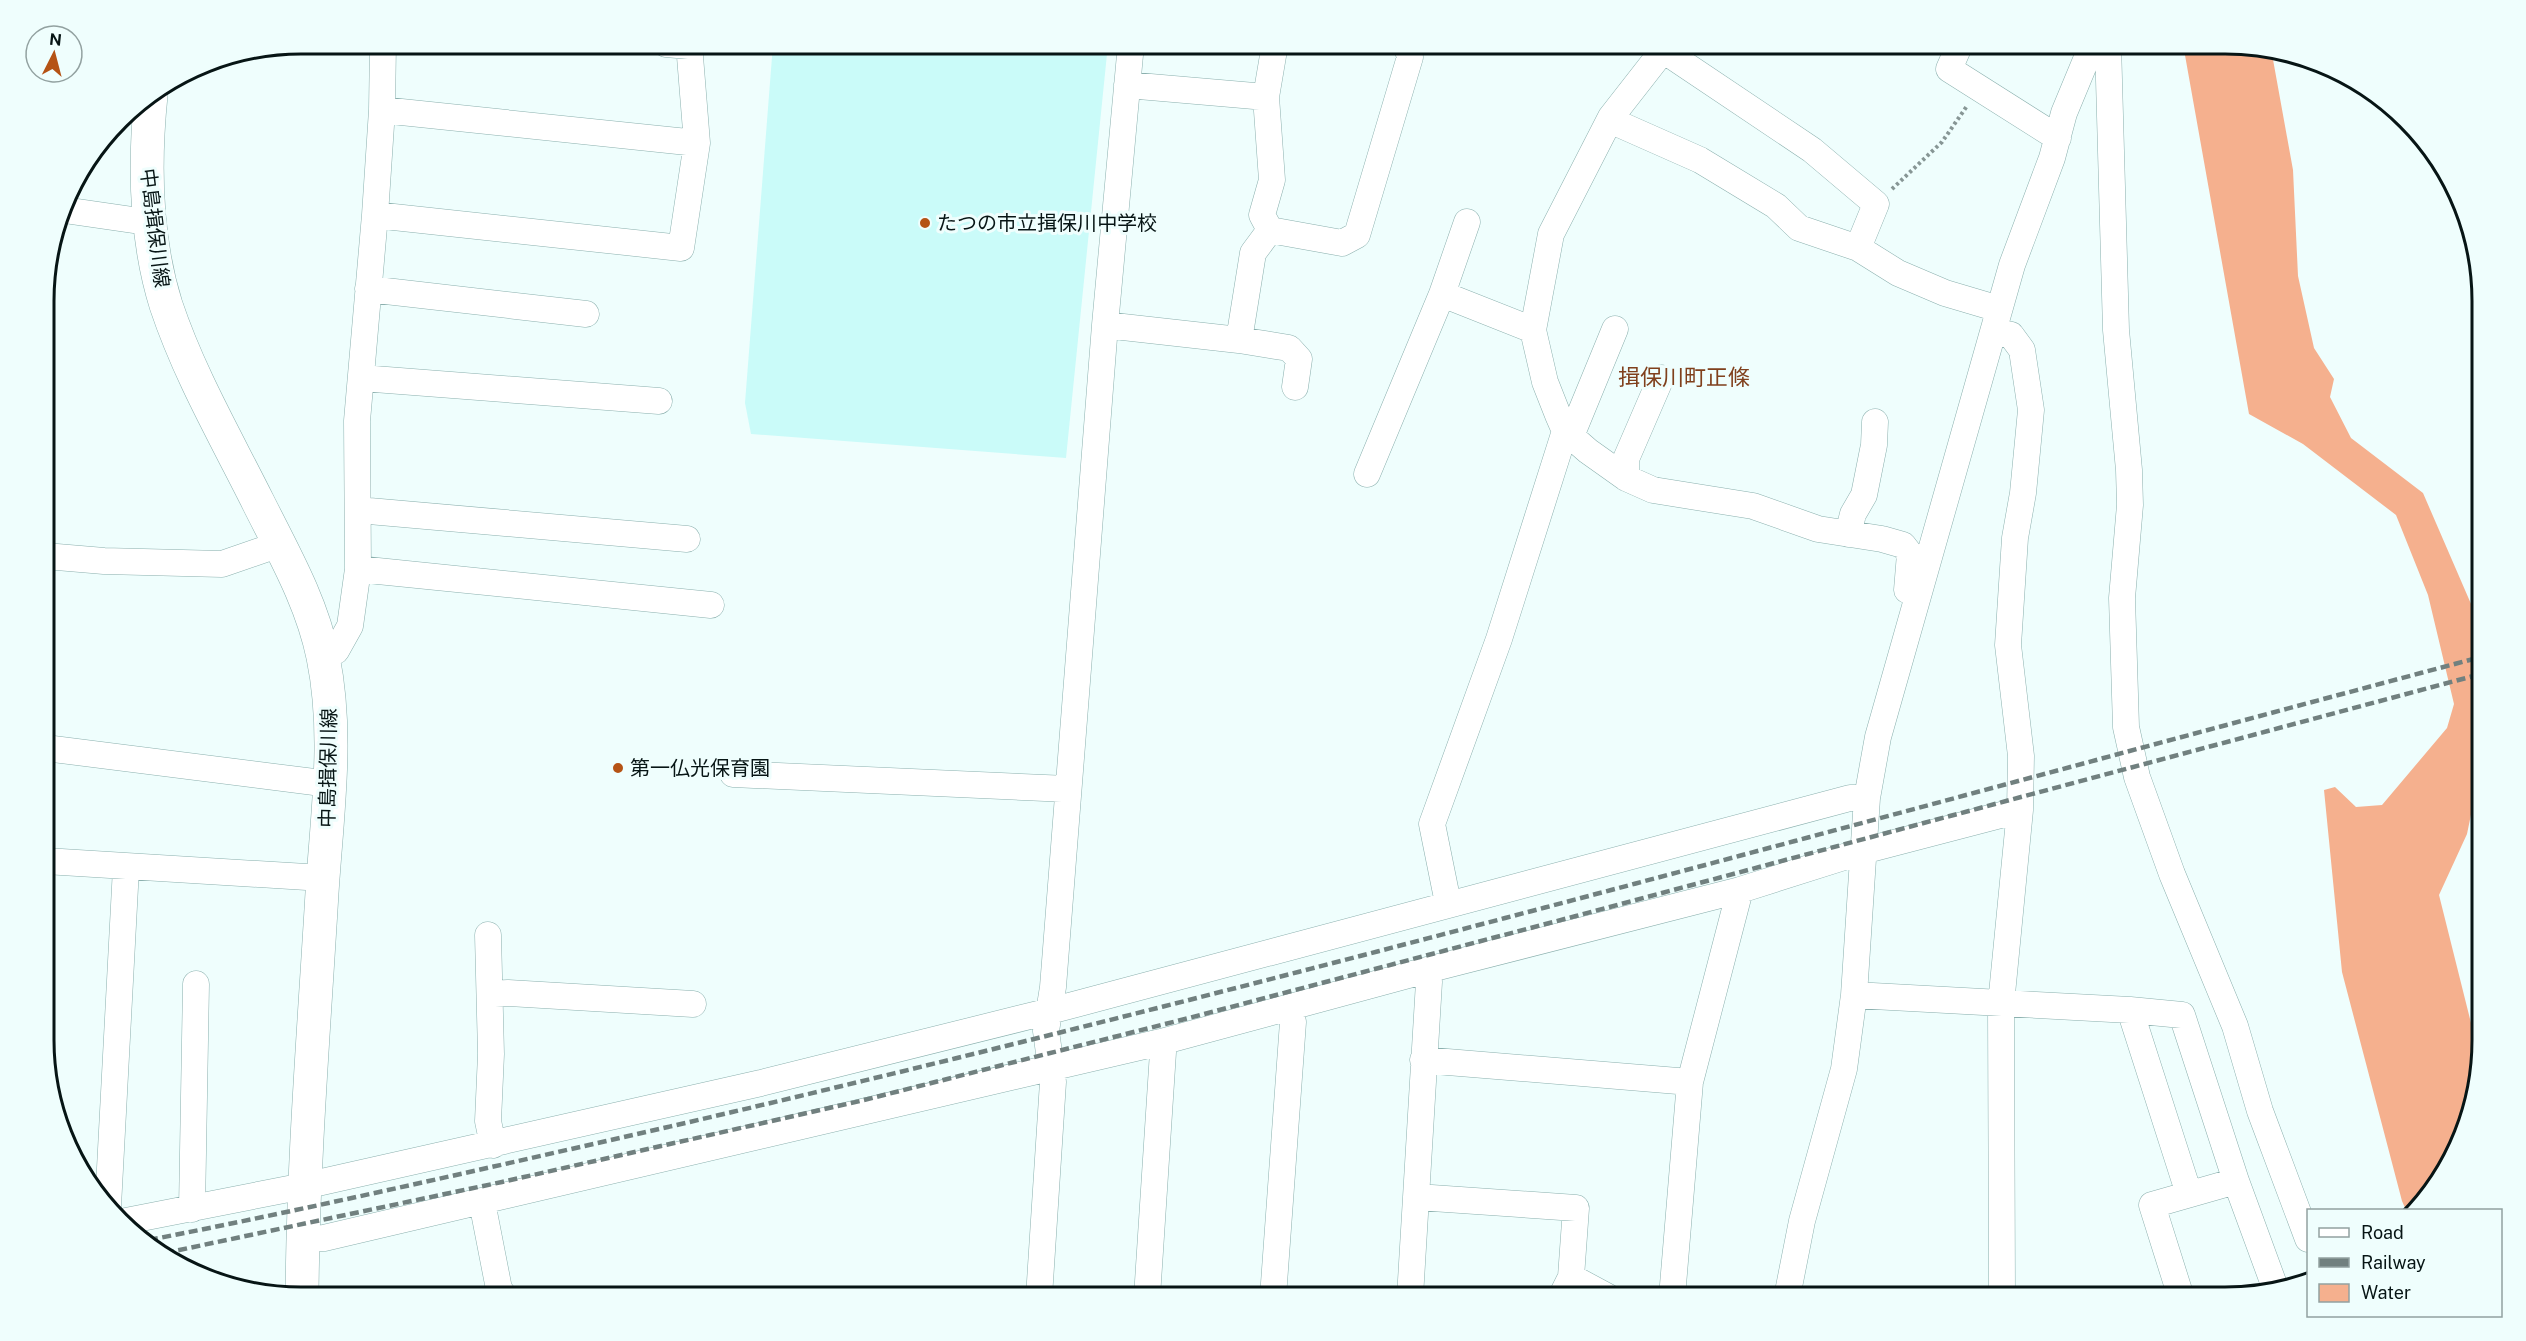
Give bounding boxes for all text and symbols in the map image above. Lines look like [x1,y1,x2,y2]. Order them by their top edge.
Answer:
north arrow [24,24,84,84]
text: N [48,29,63,50]
street label: 中島揖保川線 [136,167,174,289]
place label: たつの市立揖保川中学校 [937,211,1157,235]
marker: たつの市立揖保川中学校 [918,216,932,230]
district label: 揖保川町正條 [1618,364,1750,390]
street label: 中島揖保川線 [315,708,341,828]
place label: 第一仏光保育園 [630,756,770,780]
marker: 第一仏光保育園 [611,761,625,775]
legend [2307,1209,2502,1317]
text: Road [2361,1222,2404,1243]
text: Railway [2361,1252,2426,1273]
text: Water [2361,1282,2411,1303]

